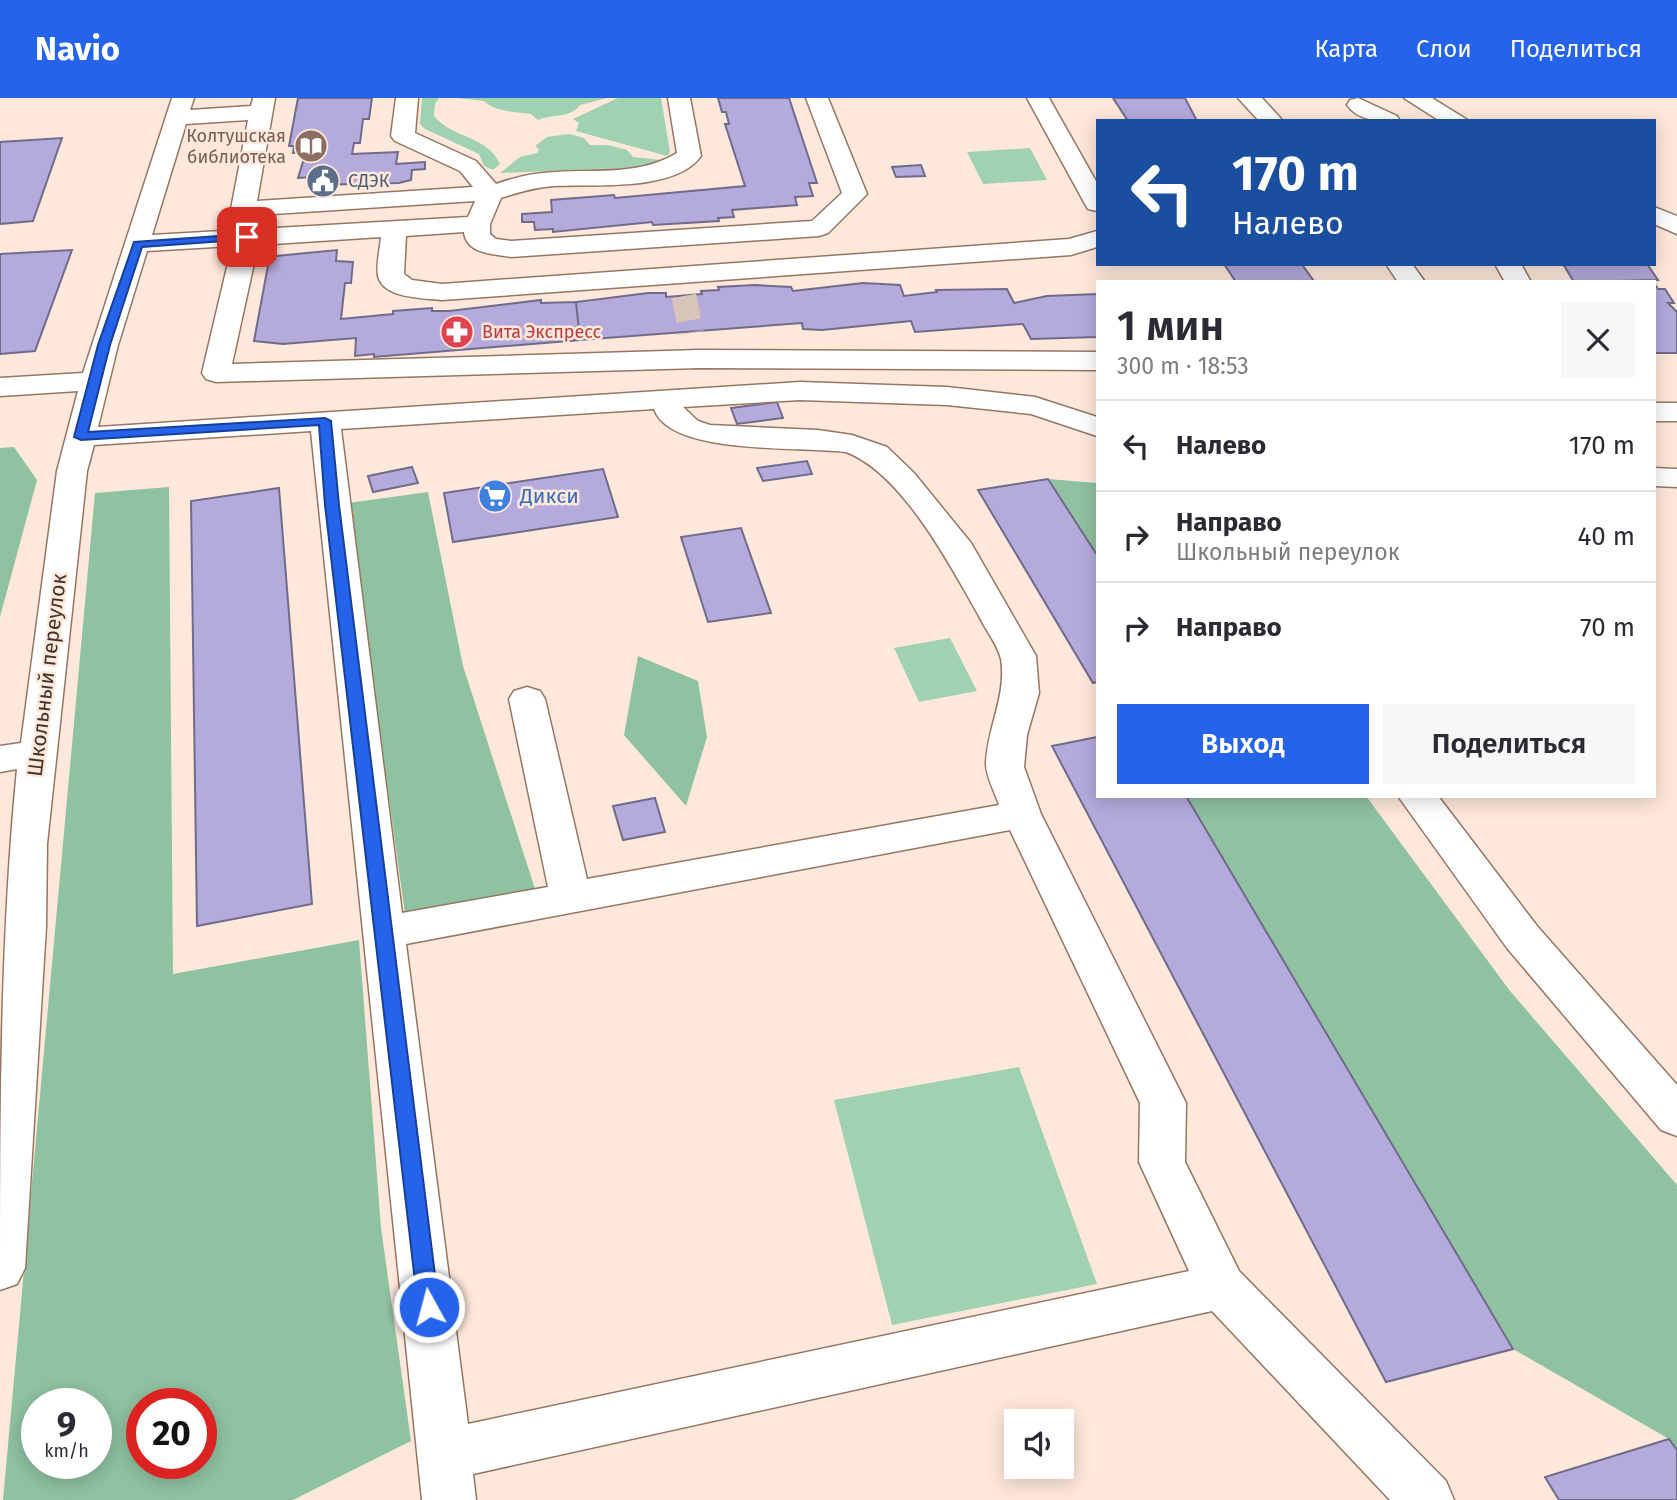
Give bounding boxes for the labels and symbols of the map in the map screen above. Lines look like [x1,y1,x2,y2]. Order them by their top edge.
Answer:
place label: Колтушская библиотека [186,125,286,168]
library icon: Колтушская библиотека [292,127,330,165]
public building icon: СДЭК [304,162,342,200]
place label: СДЭК [348,170,390,192]
pin [217,207,277,267]
pharmacy icon: Вита Экспресс [438,313,476,351]
place label: Вита Экспресс [482,321,602,343]
supermarket icon: Дикси [476,477,514,515]
place label: Дикси [519,483,579,509]
street label: Школьный переулок [22,572,72,778]
position arrow [392,1270,466,1344]
speed limit sign: 20 [126,1388,217,1479]

